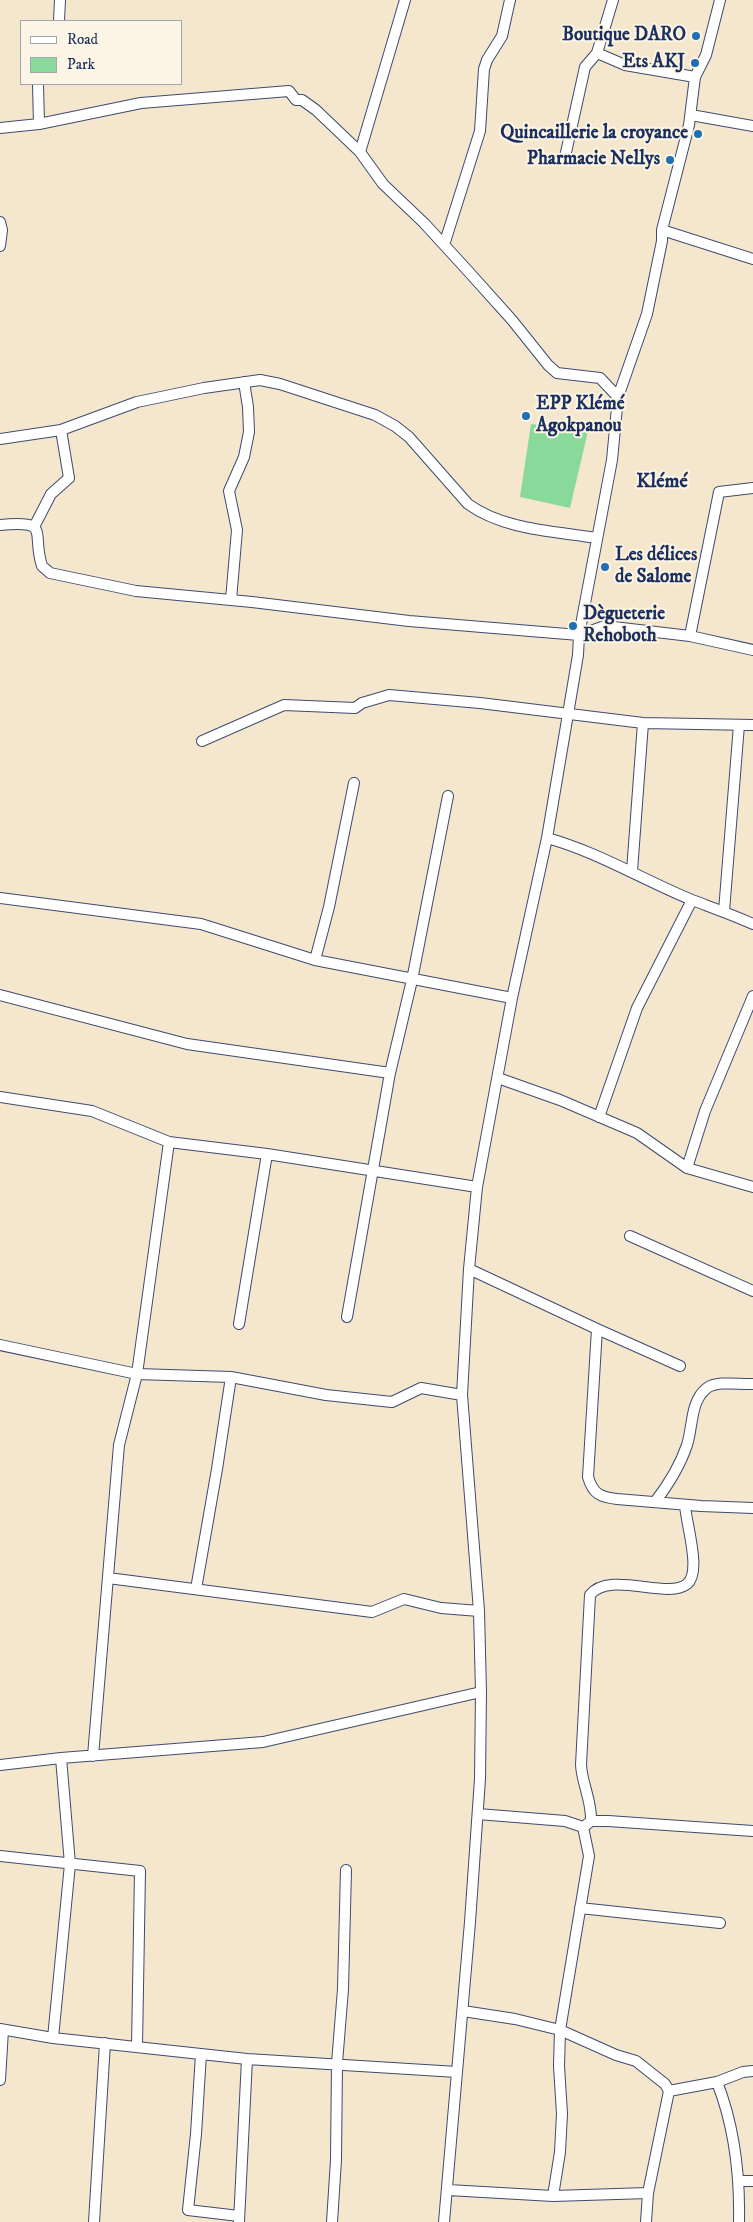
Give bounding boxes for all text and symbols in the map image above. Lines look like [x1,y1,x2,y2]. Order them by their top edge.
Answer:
legend [20,20,182,85]
place label: Boutique DARO [562,25,686,47]
text: Road [67,30,98,49]
marker: Boutique DARO [690,30,702,42]
place label: Ets AKJ [622,52,685,74]
text: Park [67,55,95,74]
marker: Ets AKJ [689,57,701,69]
place label: Quincaillerie la croyance [500,123,688,145]
marker: Quincaillerie la croyance [692,128,704,140]
place label: Pharmacie Nellys [527,149,660,171]
marker: Pharmacie Nellys [664,154,676,166]
place label: EPP Klémé Agokpanou [536,394,625,438]
marker: EPP Klémé Agokpanou [520,410,532,422]
district label: Klémé [636,471,688,495]
place label: Les délices de Salome [615,545,697,589]
marker: Les délices de Salome [599,561,611,573]
place label: Dègueterie Rehoboth [583,604,665,648]
marker: Dègueterie Rehoboth [567,620,579,632]

